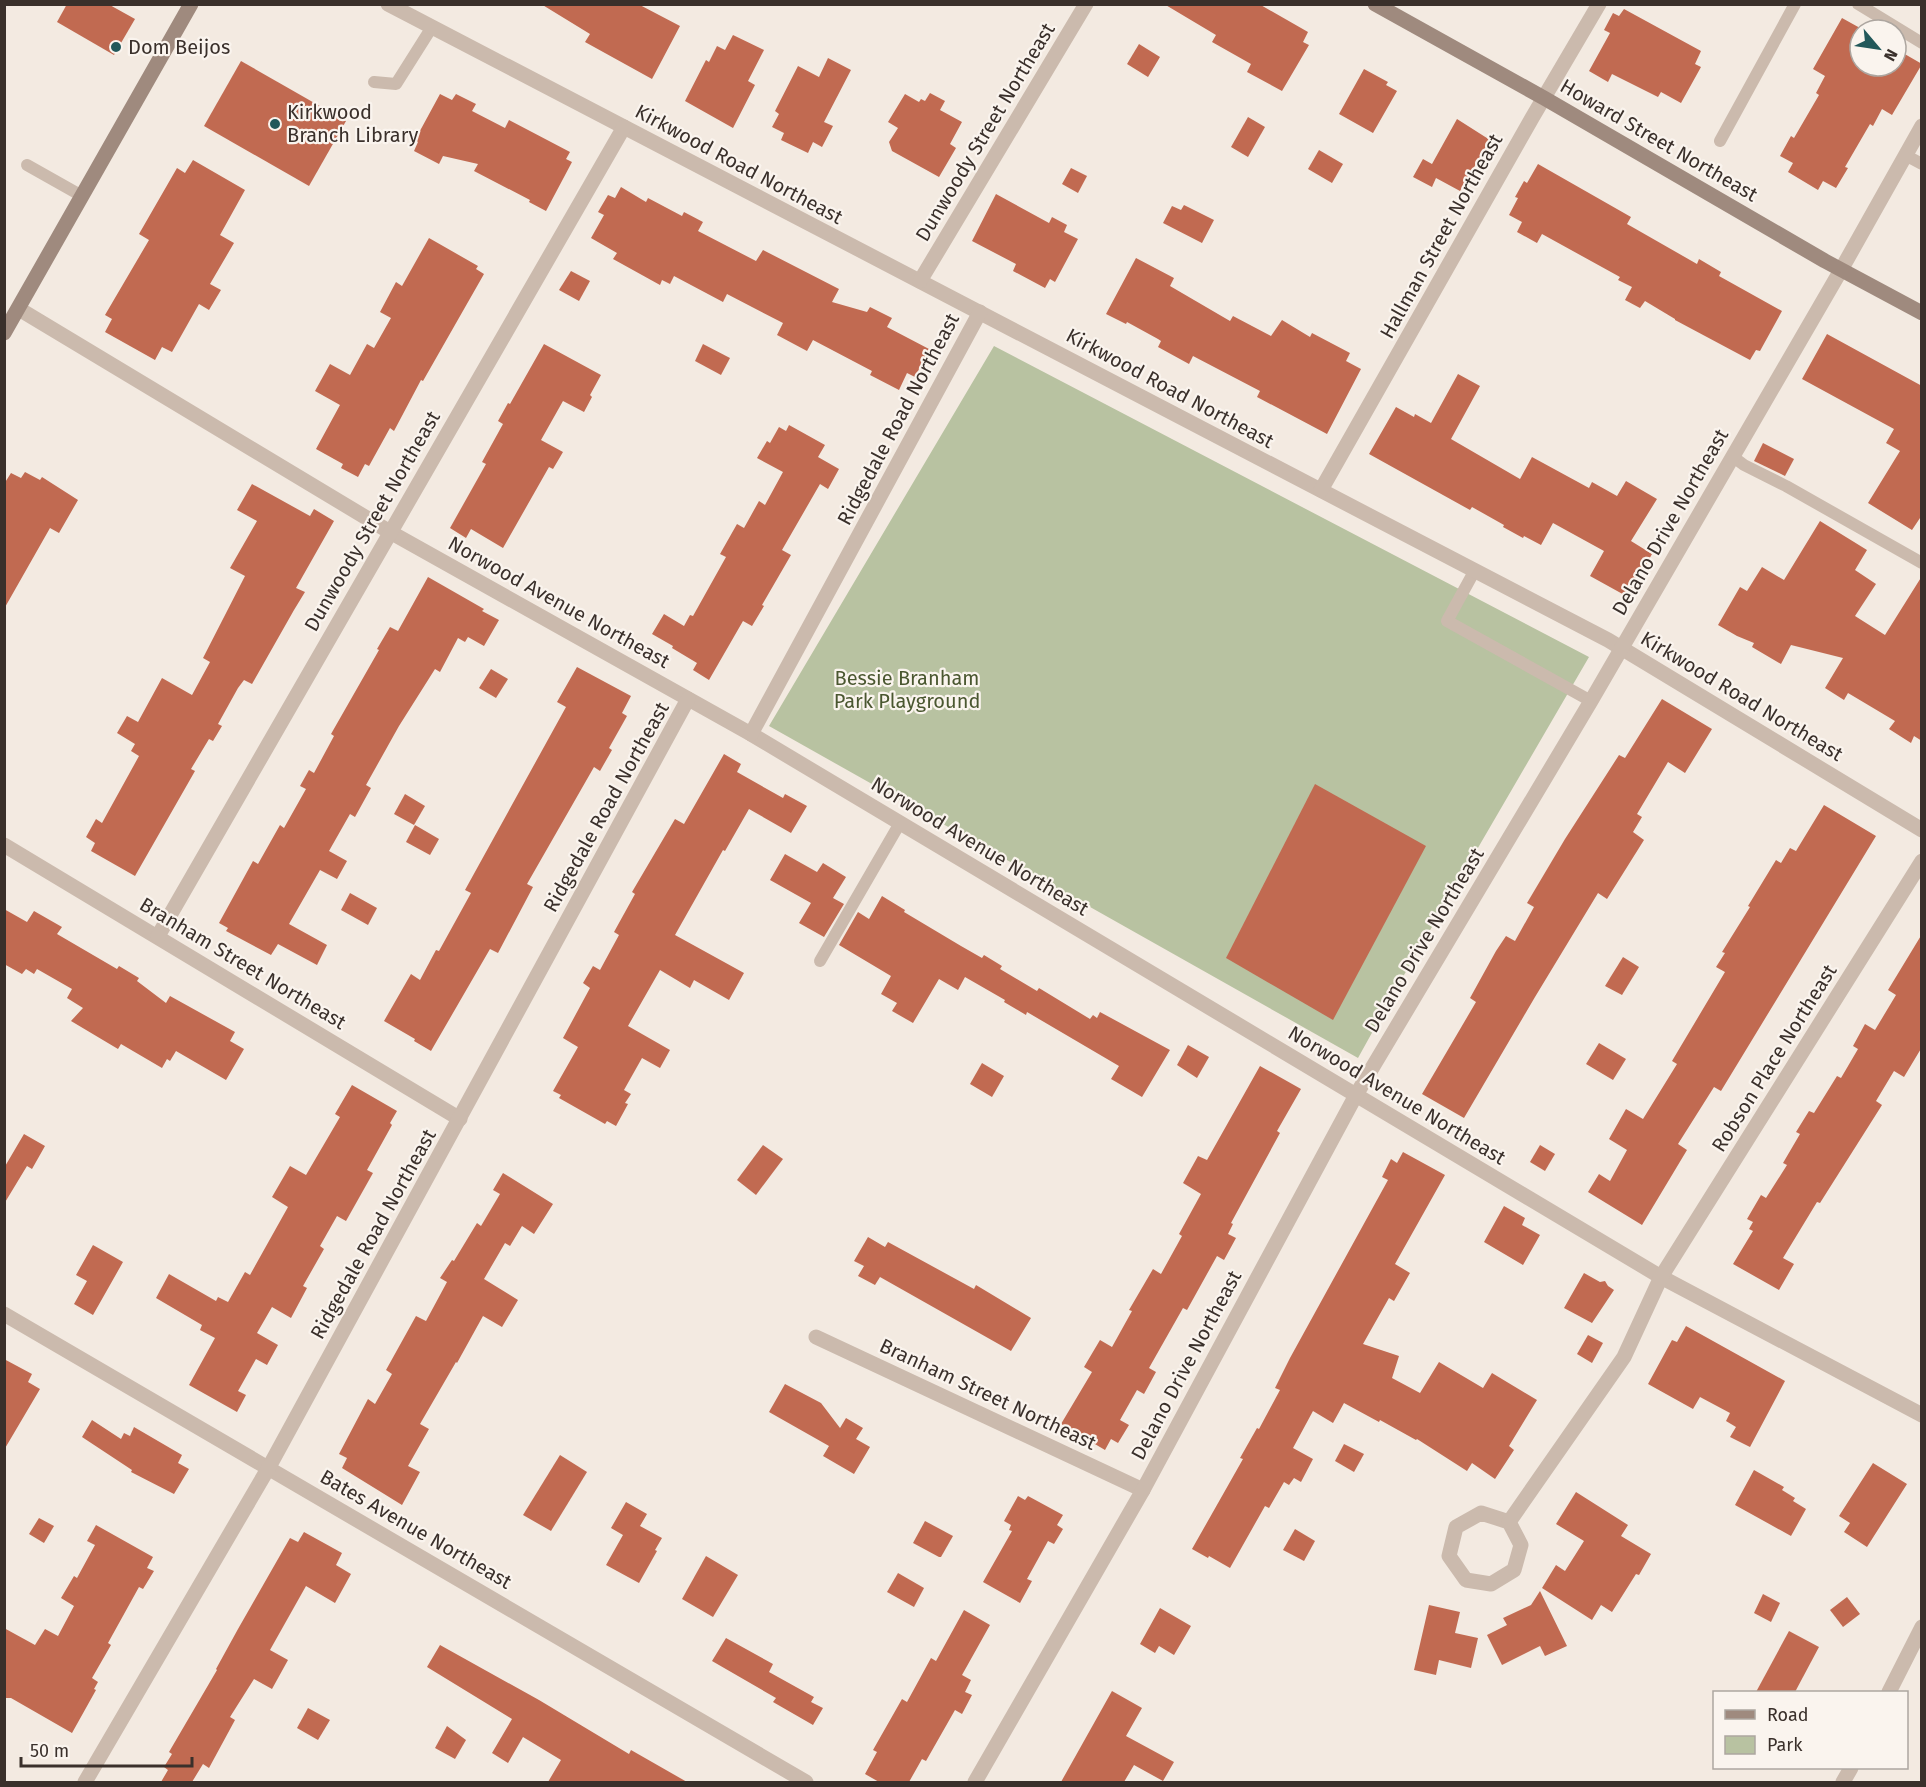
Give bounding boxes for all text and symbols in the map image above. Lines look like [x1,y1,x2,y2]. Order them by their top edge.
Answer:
street label: Dunwoody Street Northeast [910,18,1060,246]
north arrow [1848,18,1908,78]
place label: Dom Beijos [128,35,230,59]
marker: Dom Beijos [109,40,123,54]
text: N [1880,46,1902,64]
street label: Howard Street Northeast [1556,74,1763,207]
street label: Kirkwood Road Northeast [631,99,848,229]
place label: Kirkwood Branch Library [287,100,418,147]
marker: Kirkwood Branch Library [268,117,282,131]
street label: Hallman Street Northeast [1375,129,1508,343]
street label: Ridgedale Road Northeast [832,308,965,529]
street label: Kirkwood Road Northeast [1062,323,1279,453]
street label: Dunwoody Street Northeast [299,406,445,635]
street label: Delano Drive Northeast [1607,424,1734,619]
street label: Norwood Avenue Northeast [444,531,675,673]
street label: Kirkwood Road Northeast [1637,626,1848,766]
park label: Bessie Branham Park Playground [834,666,980,713]
street label: Ridgedale Road Northeast [538,697,674,916]
street label: Norwood Avenue Northeast [867,771,1094,921]
street label: Delano Drive Northeast [1359,843,1489,1037]
street label: Branham Street Northeast [136,892,351,1035]
street label: Robson Place Northeast [1706,959,1842,1156]
street label: Norwood Avenue Northeast [1284,1020,1511,1170]
street label: Ridgedale Road Northeast [305,1124,441,1343]
street label: Delano Drive Northeast [1126,1265,1247,1464]
street label: Branham Street Northeast [876,1333,1101,1455]
street label: Bates Avenue Northeast [316,1464,517,1594]
legend [1713,1691,1908,1769]
text: Road [1767,1704,1809,1726]
scale bar [21,1730,192,1768]
text: Park [1767,1734,1803,1756]
text: 50 m [30,1740,69,1762]

